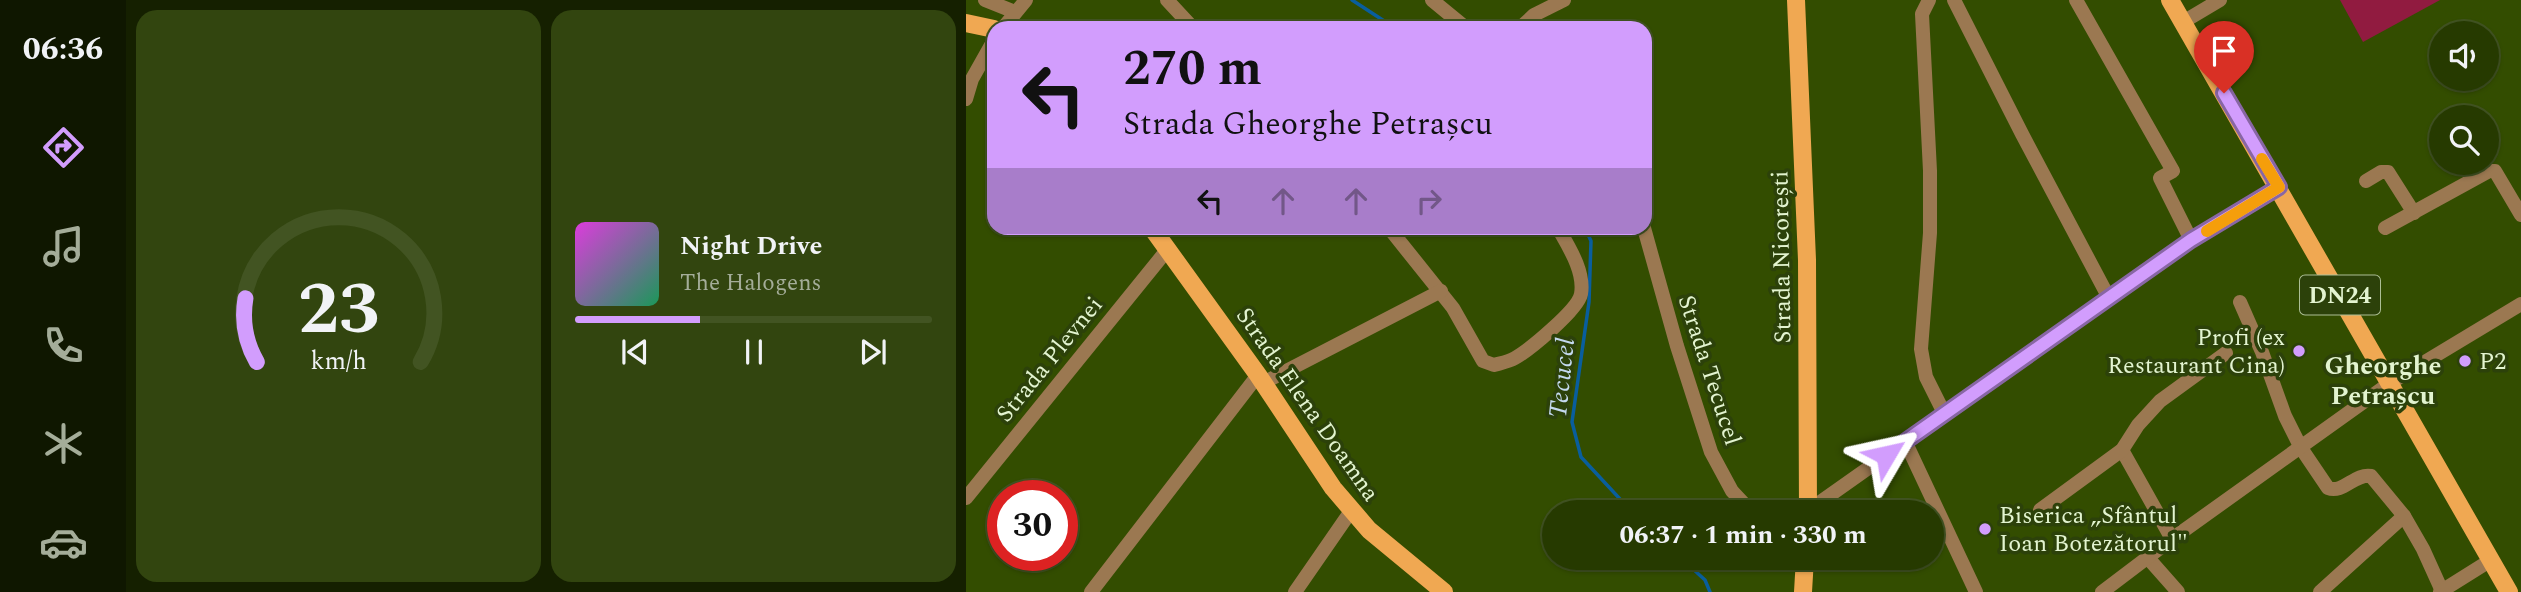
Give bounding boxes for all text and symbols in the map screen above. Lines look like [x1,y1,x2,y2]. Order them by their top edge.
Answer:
pin [2194,21,2254,93]
map controls [2429,21,2499,175]
button: sound [2429,21,2499,91]
text: 06:36 [23,25,103,74]
text: 270 m [1123,32,1262,107]
icon: arrive [2205,32,2243,70]
icon: left [1008,49,1099,140]
text: Strada Gheorghe Petrașcu [1123,100,1493,149]
button: search [2429,105,2499,175]
icon: directions [39,123,88,172]
street label: Strada Nicorești [1762,170,1802,344]
icon: left [1191,182,1229,220]
icon: ahead [1264,182,1302,220]
icon: ahead [1337,182,1375,220]
icon: right [1410,182,1448,220]
icon: music [39,222,88,271]
text: Night Drive [680,226,822,266]
text: 23 [298,255,379,366]
text: The Halogens [680,266,822,301]
road number: DN24 [2300,276,2380,314]
street label: Strada Plevnei [988,289,1112,430]
street label: Strada Tecucel [1668,291,1750,450]
street label: Strada Elena Doamna [1226,300,1388,509]
place label: Profi (ex Restaurant Cina) [2107,320,2285,384]
icon: phone [39,321,88,370]
icon: previous [616,333,654,371]
icon: pause [735,333,773,371]
icon: next [854,333,892,371]
water label: Tecucel [1538,336,1586,420]
text: km/h [310,343,367,381]
marker: Profi (ex Restaurant Cina) [2291,343,2307,359]
place label: P2 [2479,344,2506,380]
district label: Gheorghe Petrașcu [2325,346,2441,416]
marker: P2 [2457,353,2473,369]
position arrow [1849,418,1923,492]
icon: climate [39,419,88,468]
speed limit sign: 30 [987,480,1078,571]
place label: Biserica „Sfântul Ioan Botezătorul" [1999,498,2188,562]
text: 06:37 · 1 min · 330 m [1619,515,1867,555]
icon: car [39,518,88,567]
marker: Biserica „Sfântul Ioan Botezătorul" [1977,521,1993,537]

